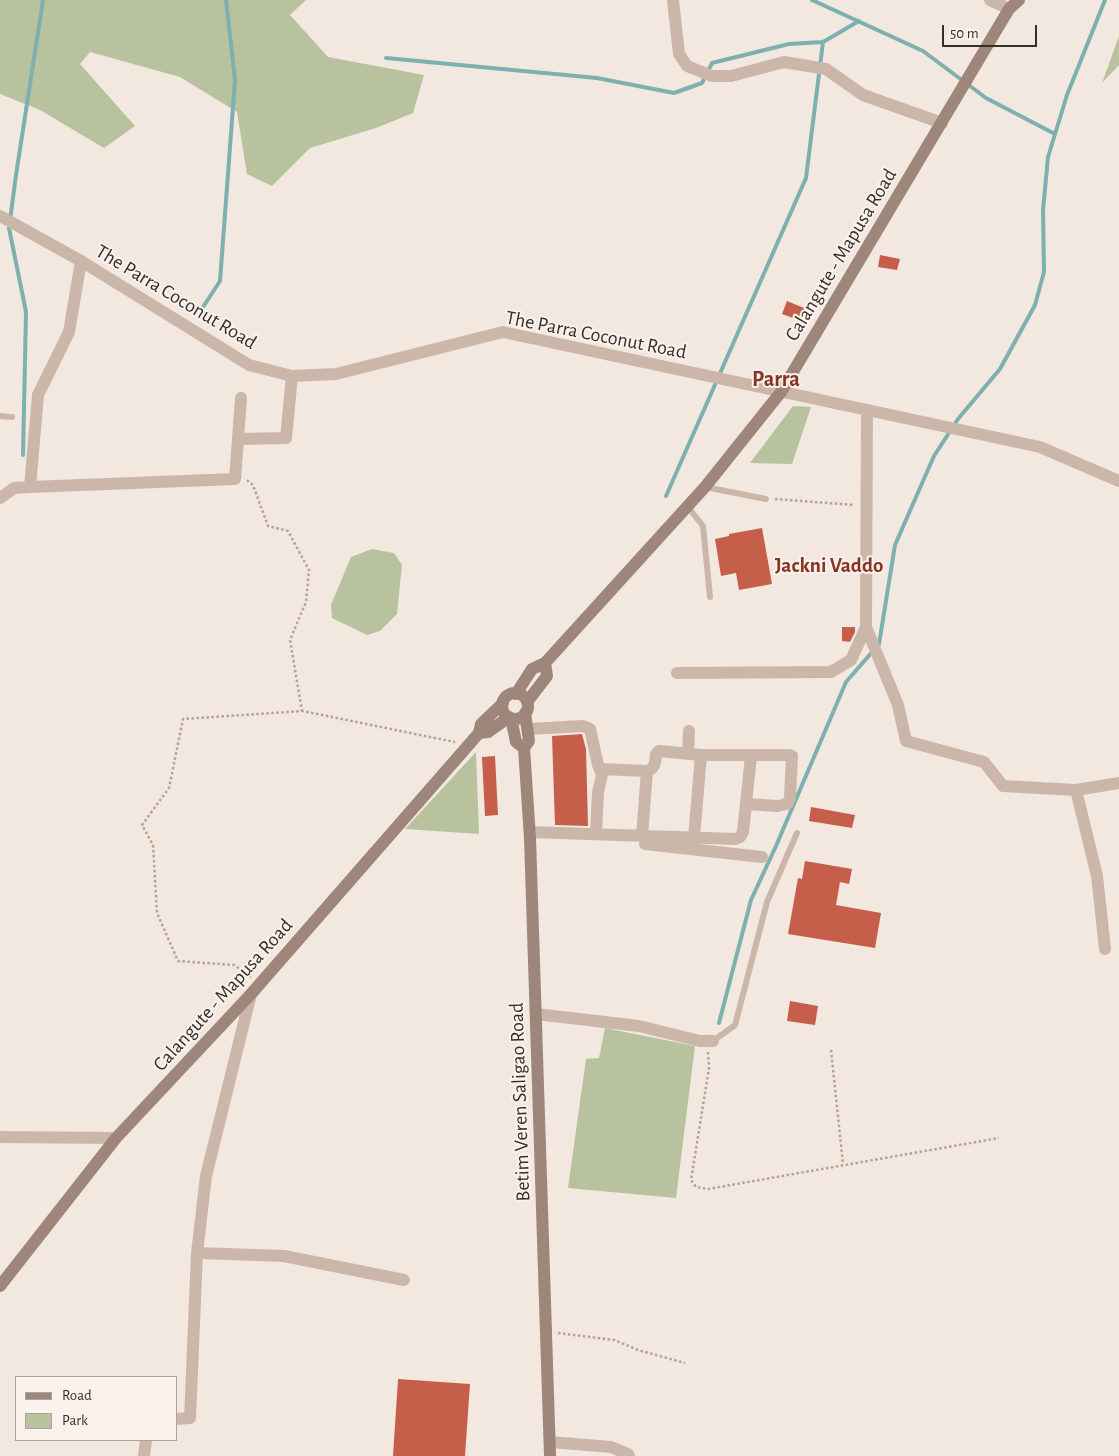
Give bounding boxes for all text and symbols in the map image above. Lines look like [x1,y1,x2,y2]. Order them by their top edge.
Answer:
scale bar [944,15,1039,47]
text: 50 m [950,26,979,41]
street label: Calangute - Mapusa Road [780,164,902,346]
street label: The Parra Coconut Road [91,239,261,355]
street label: The Parra Coconut Road [503,306,689,364]
district label: Parra [752,366,800,392]
district label: Jackni Vaddo [775,553,883,579]
street label: Calangute - Mapusa Road [148,914,298,1076]
street label: Betim Veren Saligao Road [505,1002,535,1202]
legend [15,1376,178,1441]
text: Road [62,1388,92,1403]
text: Park [62,1413,88,1428]

